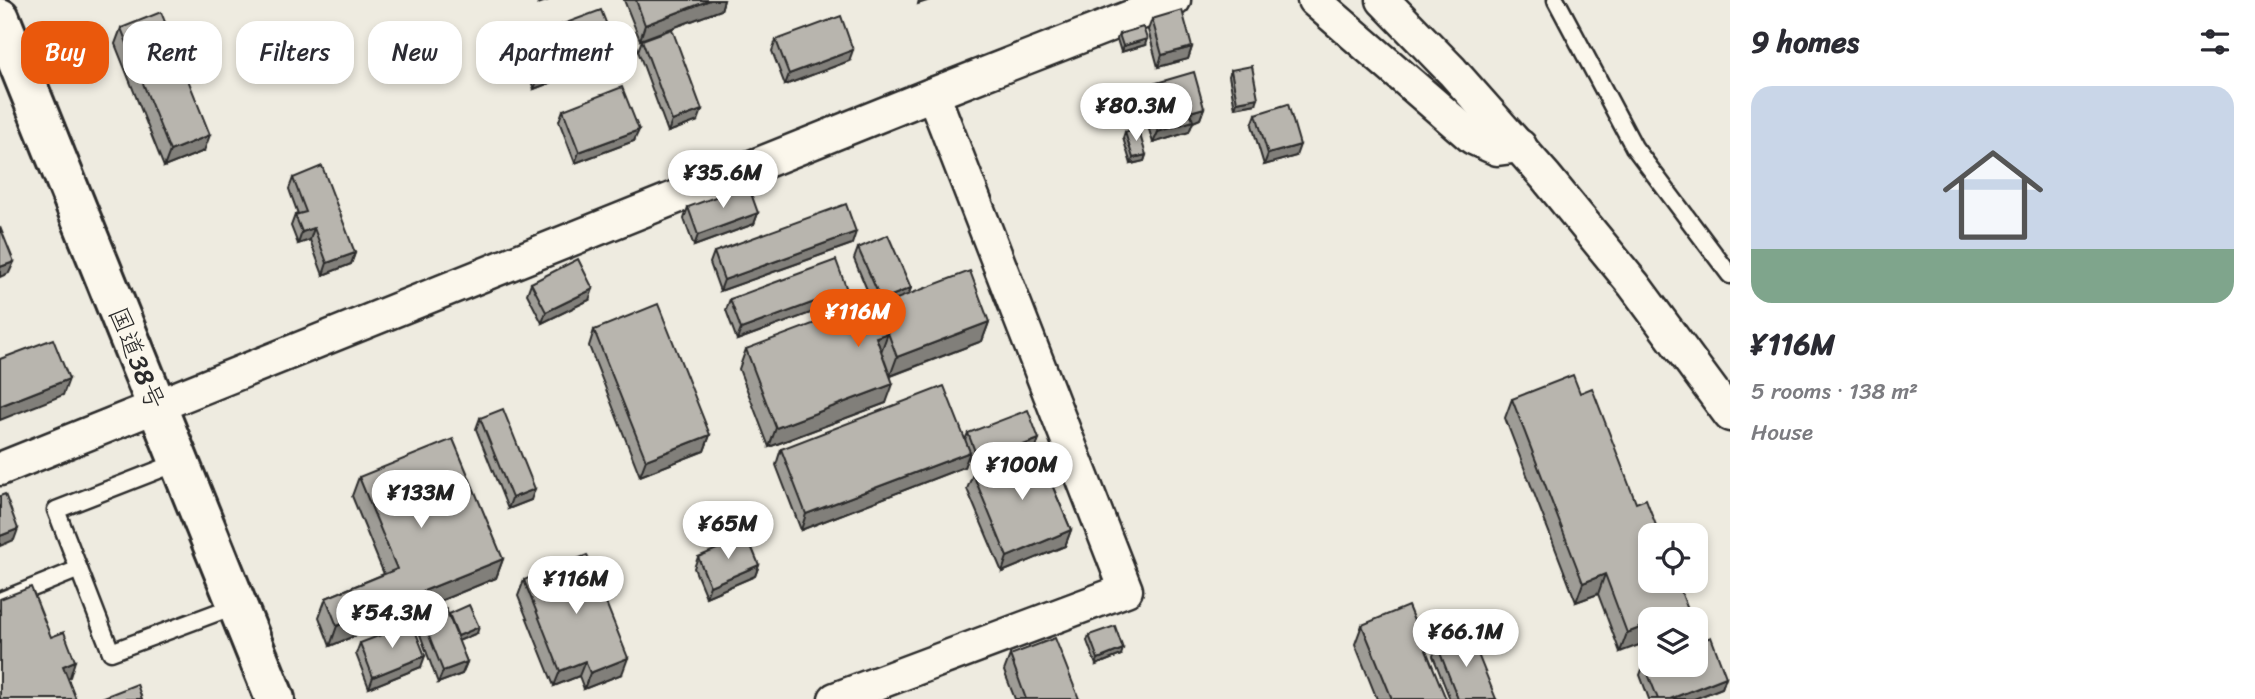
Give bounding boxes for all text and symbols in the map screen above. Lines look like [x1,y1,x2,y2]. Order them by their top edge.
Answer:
text: 9 homes [1751,15,1859,69]
chip: Buy [21,21,109,84]
chip: Rent [123,21,222,84]
chip: Filters [236,21,354,84]
chip: New [368,21,462,84]
chip: Apartment [476,21,637,84]
icon: filters [2196,23,2234,61]
pin: ¥80.3M [1079,83,1193,143]
text: ¥80.3M [1096,85,1176,126]
icon: home [1930,132,2056,258]
pin: ¥35.6M [666,150,780,210]
text: ¥35.6M [684,152,762,193]
pin: ¥116M [809,290,907,349]
text: ¥116M [826,291,890,332]
street label: 国道38号 [95,299,179,417]
text: ¥116M [1751,317,1835,371]
text: 5 rooms · 138 m² [1751,371,1918,412]
text: House [1751,412,1813,453]
pin: ¥100M [973,442,1071,502]
text: ¥100M [987,444,1057,485]
pin: ¥133M [372,470,470,530]
text: ¥133M [388,472,454,513]
pin: ¥65M [687,502,769,561]
text: ¥65M [699,503,757,544]
map controls [1638,523,1708,677]
button: locate [1638,523,1708,593]
pin: ¥116M [527,556,625,616]
text: ¥116M [544,558,608,599]
pin: ¥54.3M [335,590,449,650]
text: ¥54.3M [352,592,432,633]
button: layers [1638,607,1708,677]
pin: ¥66.1M [1409,610,1523,669]
text: ¥66.1M [1429,611,1503,652]

